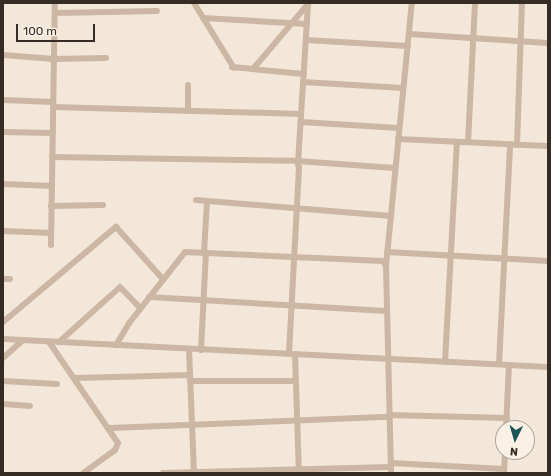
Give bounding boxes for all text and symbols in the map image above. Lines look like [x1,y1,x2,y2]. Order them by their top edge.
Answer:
scale bar [18,16,97,42]
text: 100 m [23,24,57,38]
north arrow [495,420,535,460]
text: N [509,445,519,458]

